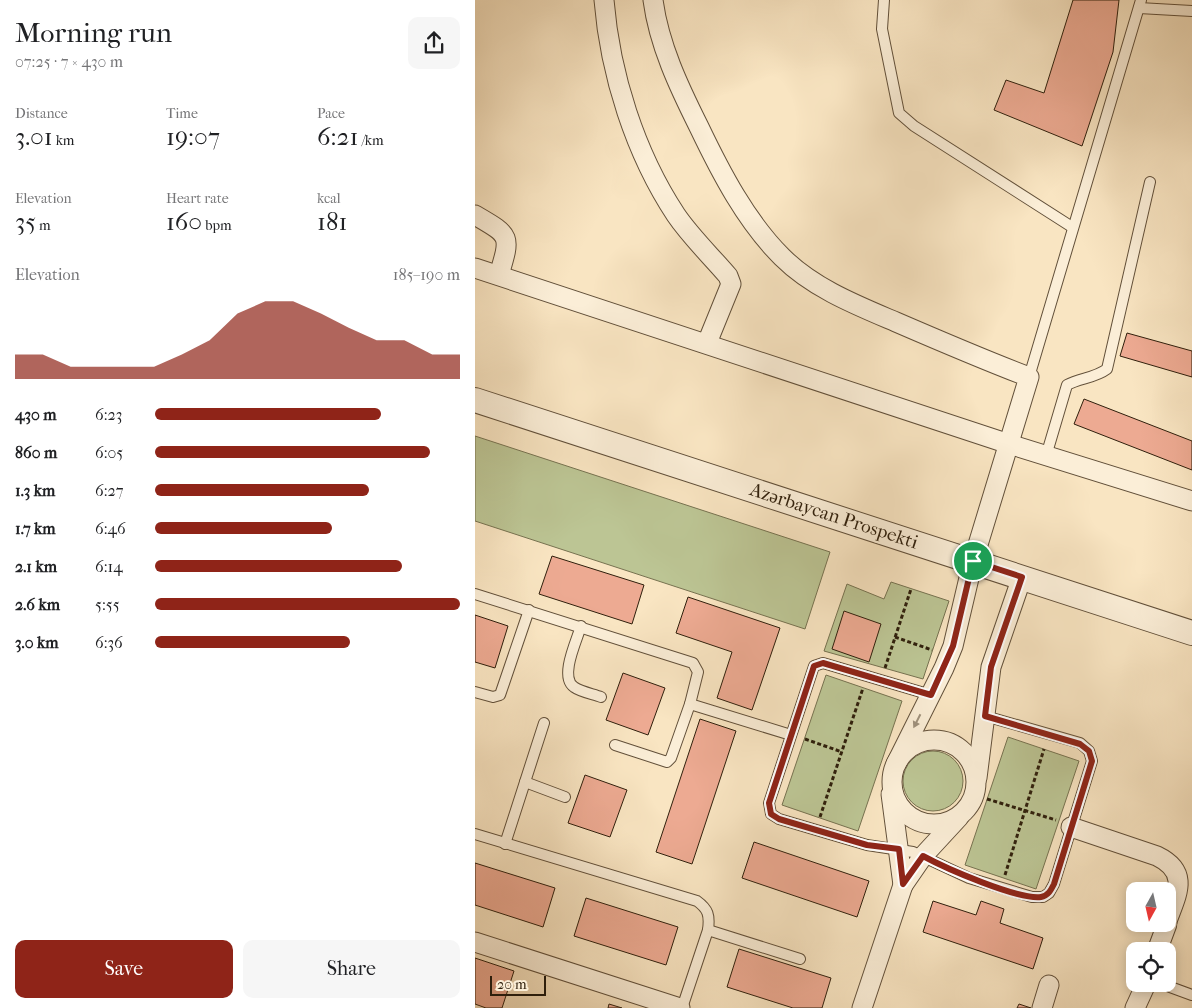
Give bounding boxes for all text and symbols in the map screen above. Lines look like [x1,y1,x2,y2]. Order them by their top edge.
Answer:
text: Morning run [15,16,172,49]
button: share [408,17,460,69]
text: 07:25 · 7 × 430 m [15,52,123,71]
text: Distance [15,105,68,122]
text: Time [166,105,198,122]
text: Pace [317,105,345,122]
text: 3.01 [15,122,53,151]
text: 19:07 [166,122,220,151]
text: 6:21 [317,122,358,151]
text: km [53,132,75,149]
text: /km [358,132,384,149]
text: Elevation [15,190,72,207]
text: Heart rate [166,190,229,207]
text: kcal [317,190,341,207]
text: 35 [15,207,36,236]
text: 160 [166,207,202,236]
text: 181 [317,207,347,236]
text: m [36,217,51,234]
text: bpm [202,217,232,234]
text: Elevation [15,265,80,284]
text: 185–190 m [393,265,460,284]
text: 430 m [15,405,57,424]
text: 6:23 [95,405,122,424]
text: 860 m [15,443,57,462]
text: 6:05 [95,443,123,462]
street label: Azərbaycan Prospekti [746,478,921,554]
text: 1.3 km [15,481,55,500]
text: 6:27 [95,481,123,500]
text: 1.7 km [15,519,56,538]
text: 6:46 [95,519,126,538]
pin [952,540,994,582]
icon: arrive [959,547,987,575]
text: 2.1 km [15,557,57,576]
text: 6:14 [95,557,123,576]
text: 2.6 km [15,595,60,614]
text: 5:55 [95,595,120,614]
text: 3.0 km [15,633,58,652]
text: 6:36 [95,633,123,652]
one-way arrow [913,714,921,729]
north arrow [1126,882,1176,932]
map controls [1126,882,1176,992]
button: Save [15,940,233,998]
button: Share [243,940,460,998]
button: locate [1126,942,1176,992]
scale bar [490,973,546,996]
text: 20 m [497,976,527,993]

